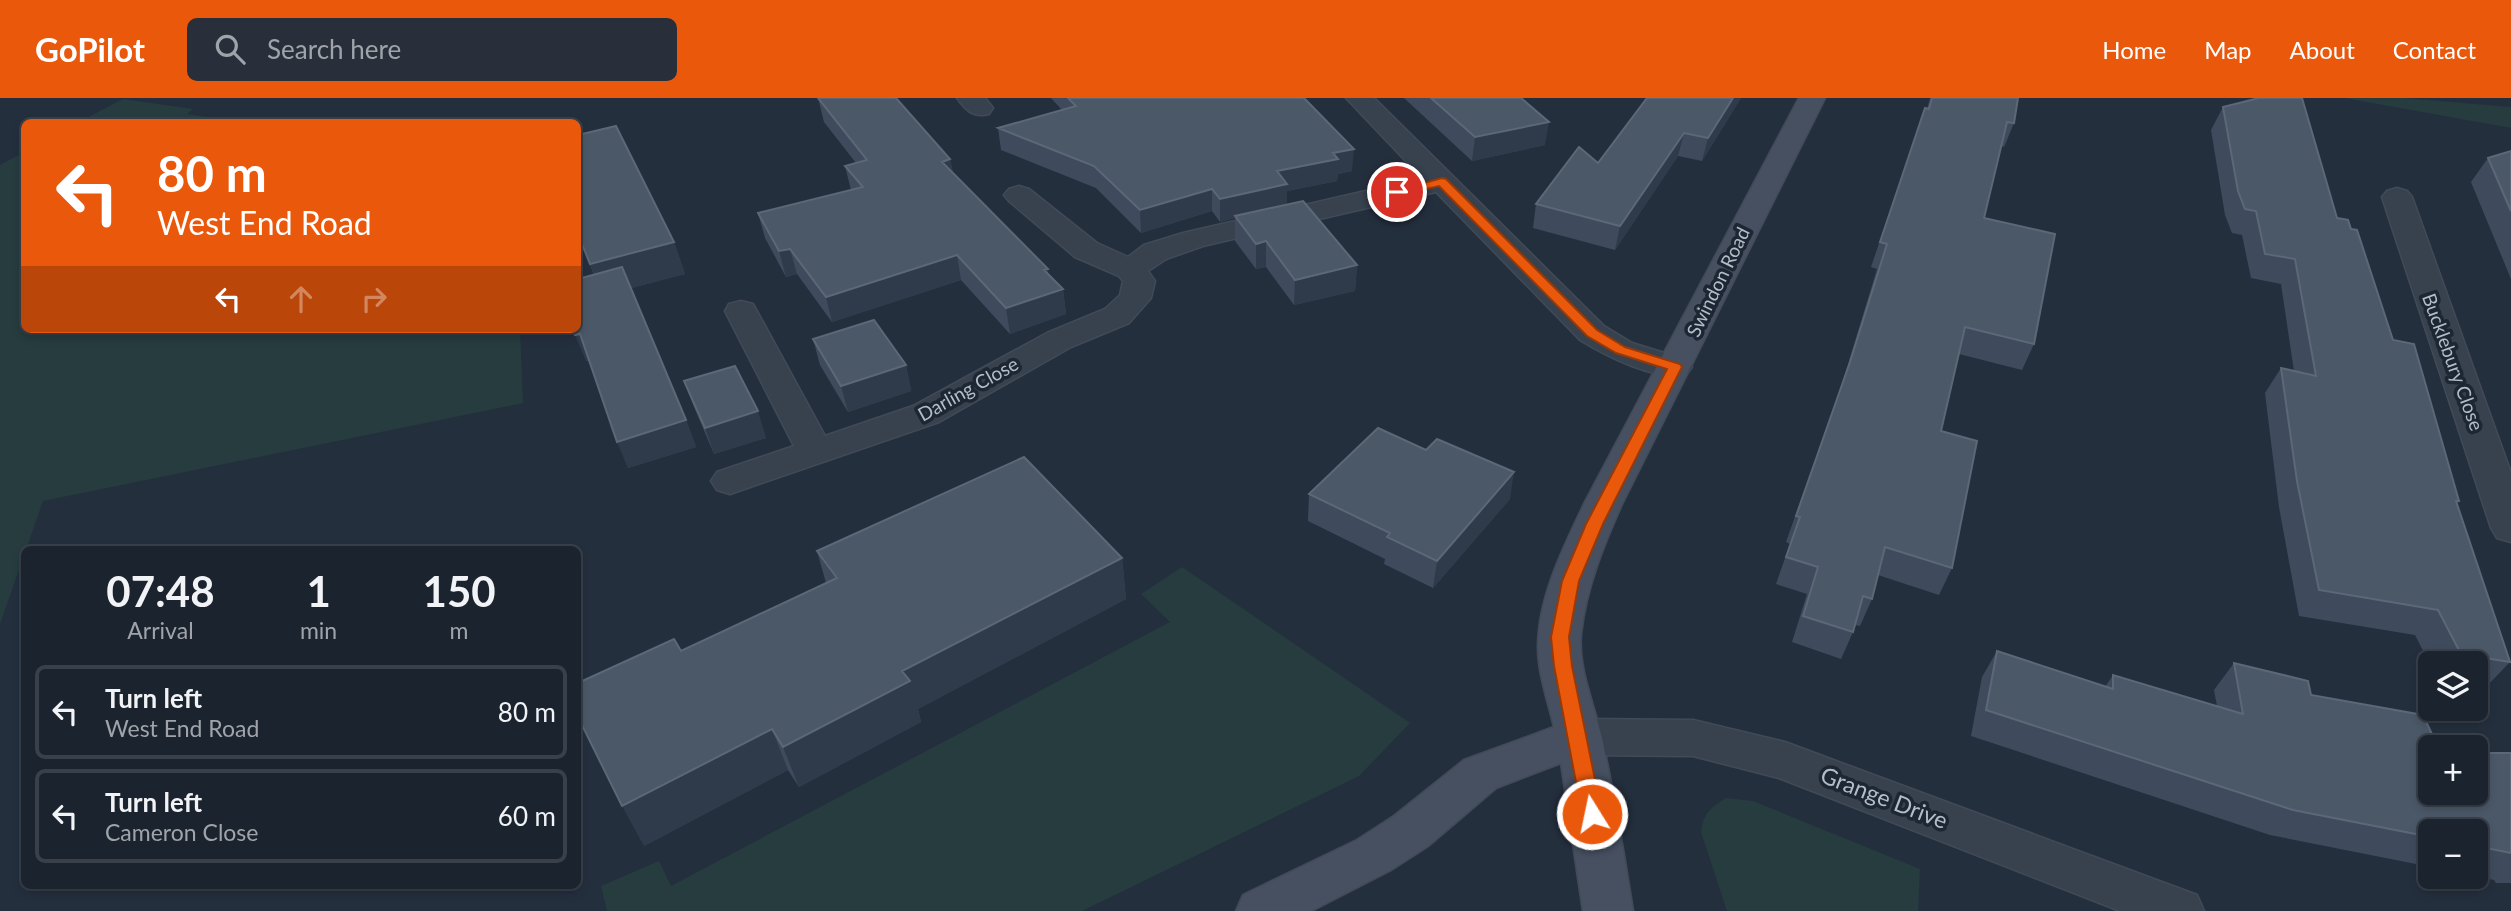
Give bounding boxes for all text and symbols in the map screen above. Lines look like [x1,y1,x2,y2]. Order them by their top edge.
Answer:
search box [187,18,677,81]
text: GoPilot [35,29,145,69]
icon: search [211,30,249,68]
text: Search here [267,33,401,65]
text: Home [2102,35,2166,64]
text: Map [2204,35,2252,64]
text: About [2290,35,2355,64]
text: Contact [2393,35,2476,64]
text: 80 m [157,144,267,202]
icon: left [42,147,133,238]
pin [1367,162,1427,222]
icon: arrive [1378,173,1416,211]
text: West End Road [157,203,372,242]
street label: Swindon Road [1681,223,1754,340]
icon: left [209,280,247,318]
icon: ahead [282,280,320,318]
icon: right [355,280,393,318]
street label: Bucklebury Close [2418,290,2489,434]
street label: Darling Close [914,352,1022,426]
text: 07:48 [106,566,215,616]
text: 1 [306,566,331,616]
text: 150 [423,566,496,616]
text: Arrival [127,616,194,644]
text: min [300,616,337,644]
text: m [450,616,469,644]
map controls [2418,651,2488,889]
button: layers [2418,651,2488,721]
text: Turn left [105,682,202,714]
icon: left [46,693,84,731]
text: 80 m [498,696,556,728]
text: West End Road [105,714,259,742]
button: + [2418,735,2488,805]
street label: Grange Drive [1817,760,1952,834]
position arrow [1555,777,1629,851]
text: Turn left [105,786,202,818]
icon: left [46,797,84,835]
text: 60 m [498,800,556,832]
text: Cameron Close [105,818,258,846]
button: − [2418,819,2488,889]

